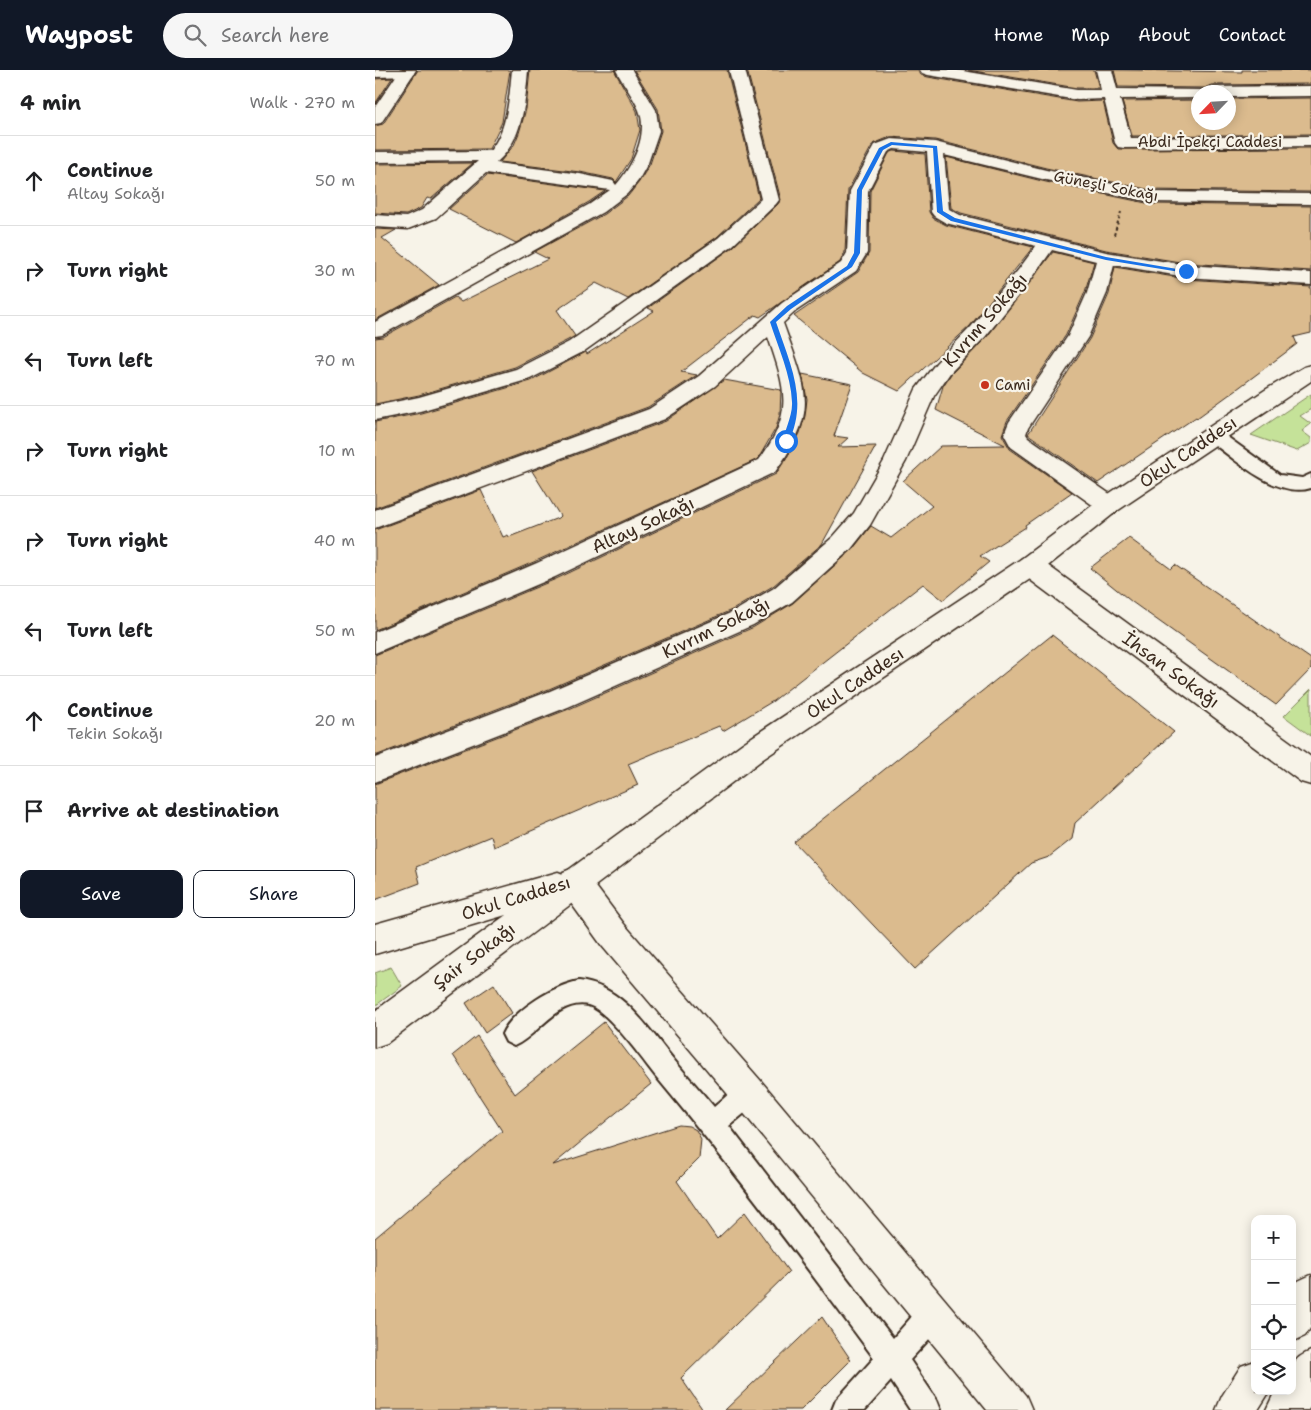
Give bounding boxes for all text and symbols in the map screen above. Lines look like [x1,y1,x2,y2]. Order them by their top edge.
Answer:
search box [163,13,513,58]
text: Waypost [25,19,133,51]
icon: search [181,21,209,49]
text: Search here [221,23,329,48]
text: Home [994,23,1043,47]
text: Map [1071,23,1110,47]
text: About [1138,23,1191,47]
text: Contact [1219,23,1286,47]
north arrow [1191,85,1236,130]
text: 4 min [20,89,81,117]
text: Walk · 270 m [250,92,355,113]
street label: Abdi İpekçi Caddesi [1138,132,1282,152]
text: Continue [67,158,153,183]
street label: Güneşli Sokağı [1052,166,1160,206]
icon: ahead [20,167,48,195]
text: 50 m [315,170,355,191]
text: Altay Sokağı [67,183,165,204]
icon: right [20,257,48,285]
text: Turn right [67,258,168,283]
text: 30 m [314,260,355,281]
route end [1175,260,1198,283]
street label: Kıvrım Sokağı [937,268,1033,372]
icon: left [20,347,48,375]
text: Turn left [67,348,153,373]
text: 70 m [314,350,355,371]
place label: Cami [995,375,1030,395]
marker: Cami [979,379,991,391]
street label: Okul Caddesı [1135,410,1241,494]
route start [775,430,798,453]
icon: right [20,437,48,465]
text: Turn right [67,438,168,463]
text: 10 m [318,440,355,461]
street label: Altay Sokağı [588,491,698,559]
icon: right [20,527,48,555]
text: Turn right [67,528,168,553]
text: 40 m [313,530,355,551]
street label: Kıvrım Sokağı [658,592,774,664]
icon: left [20,617,48,645]
text: Turn left [67,618,153,643]
text: 50 m [315,620,355,641]
street label: İhsan Sokağı [1117,627,1225,713]
street label: Okul Caddesı [802,641,908,725]
text: Continue [67,698,153,723]
icon: ahead [20,707,48,735]
text: 20 m [314,710,355,731]
text: Tekin Sokağı [67,723,163,744]
icon: arrive [20,797,48,825]
text: Arrive at destination [67,798,279,823]
button: Save [20,870,183,918]
button: Share [193,870,355,918]
street label: Okul Caddesı [459,870,573,926]
street label: Şair Sokağı [428,917,520,995]
map controls [1251,1215,1296,1395]
button: + [1251,1215,1296,1260]
button: − [1251,1260,1296,1305]
button: locate [1251,1305,1296,1350]
button: layers [1251,1350,1296,1395]

